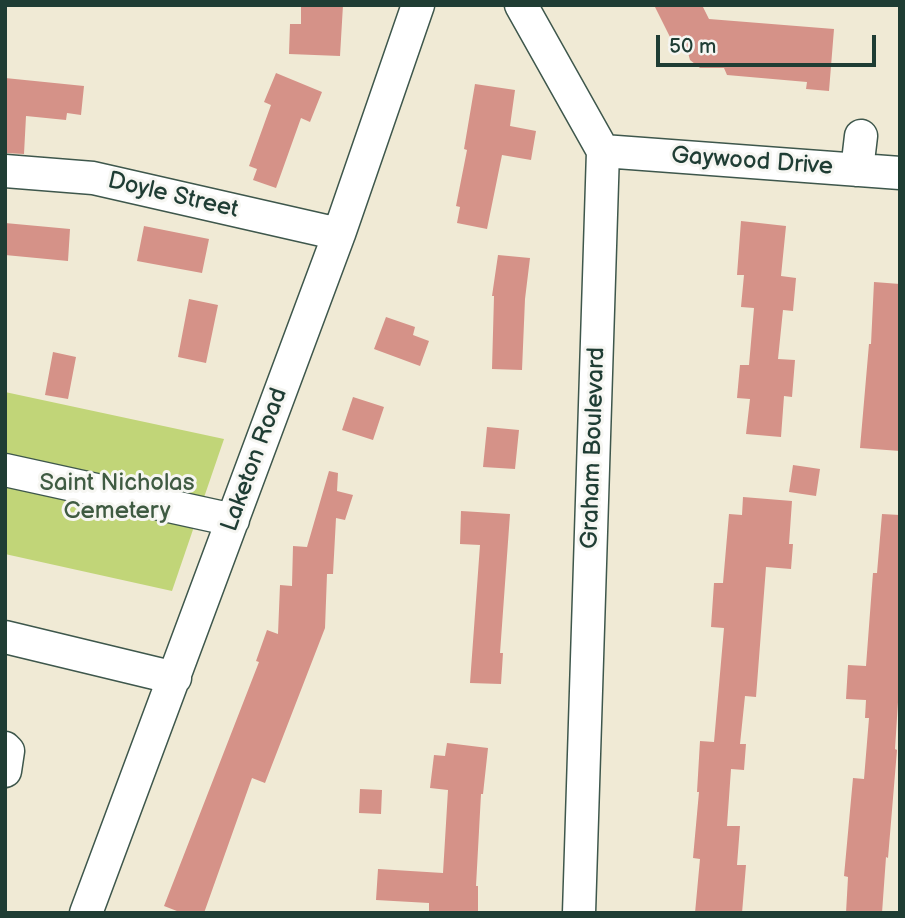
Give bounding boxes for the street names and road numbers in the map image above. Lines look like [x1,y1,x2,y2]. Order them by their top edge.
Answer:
street label: Gaywood Drive [670,142,834,182]
street label: Doyle Street [105,167,241,225]
street label: Graham Boulevard [576,346,612,550]
street label: Laketon Road [216,384,294,536]

